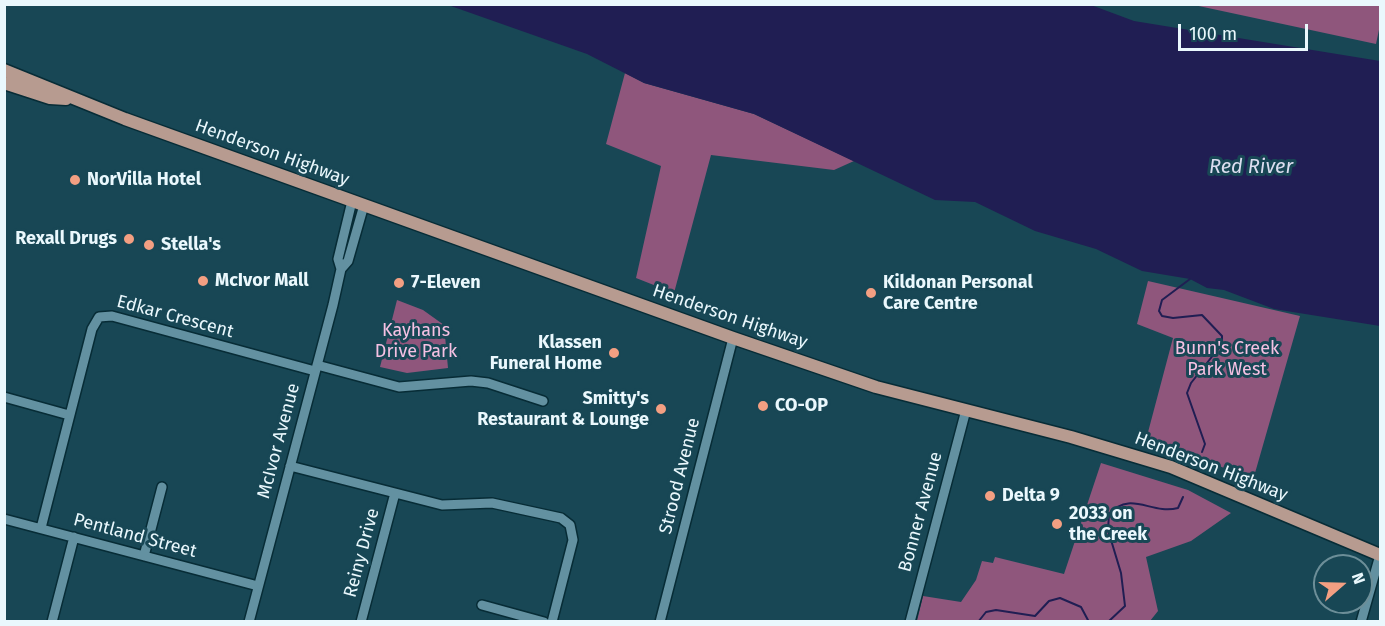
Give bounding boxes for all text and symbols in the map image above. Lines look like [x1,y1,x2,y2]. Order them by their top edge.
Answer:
scale bar [1181,12,1312,50]
text: 100 m [1189,23,1237,45]
street label: Henderson Highway [192,115,352,191]
water label: Red River [1209,155,1293,179]
place label: NorVilla Hotel [87,169,201,191]
marker: NorVilla Hotel [68,173,82,187]
place label: Rexall Drugs [15,228,117,250]
marker: Rexall Drugs [122,232,136,246]
place label: Stella's [161,234,221,256]
marker: Stella's [142,238,156,252]
place label: McIvor Mall [215,270,309,292]
place label: 7-Eleven [411,272,481,294]
place label: Kildonan Personal Care Centre [883,272,1033,314]
marker: McIvor Mall [196,274,210,288]
marker: 7-Eleven [392,276,406,290]
street label: Henderson Highway [650,280,810,354]
marker: Kildonan Personal Care Centre [864,286,878,300]
street label: Edkar Crescent [114,291,236,343]
park label: Kayhans Drive Park [375,320,457,362]
place label: Klassen Funeral Home [490,332,602,374]
park label: Bunn's Creek Park West [1175,338,1279,380]
marker: Klassen Funeral Home [607,346,621,360]
street label: McIvor Avenue [253,381,305,501]
place label: Smitty's Restaurant & Lounge [477,388,649,430]
place label: CO-OP [775,395,828,417]
marker: CO-OP [756,399,770,413]
marker: Smitty's Restaurant & Lounge [654,402,668,416]
street label: Strood Avenue [655,416,705,536]
street label: Henderson Highway [1131,428,1291,506]
street label: Bonner Avenue [895,449,947,575]
place label: Delta 9 [1002,485,1060,507]
marker: Delta 9 [983,489,997,503]
place label: 2033 on the Creek [1069,503,1147,546]
street label: Reiny Drive [340,506,384,600]
street label: Pentland Street [71,509,199,563]
marker: 2033 on the Creek [1050,517,1064,531]
north arrow [1313,554,1373,614]
text: N [1348,570,1369,587]

